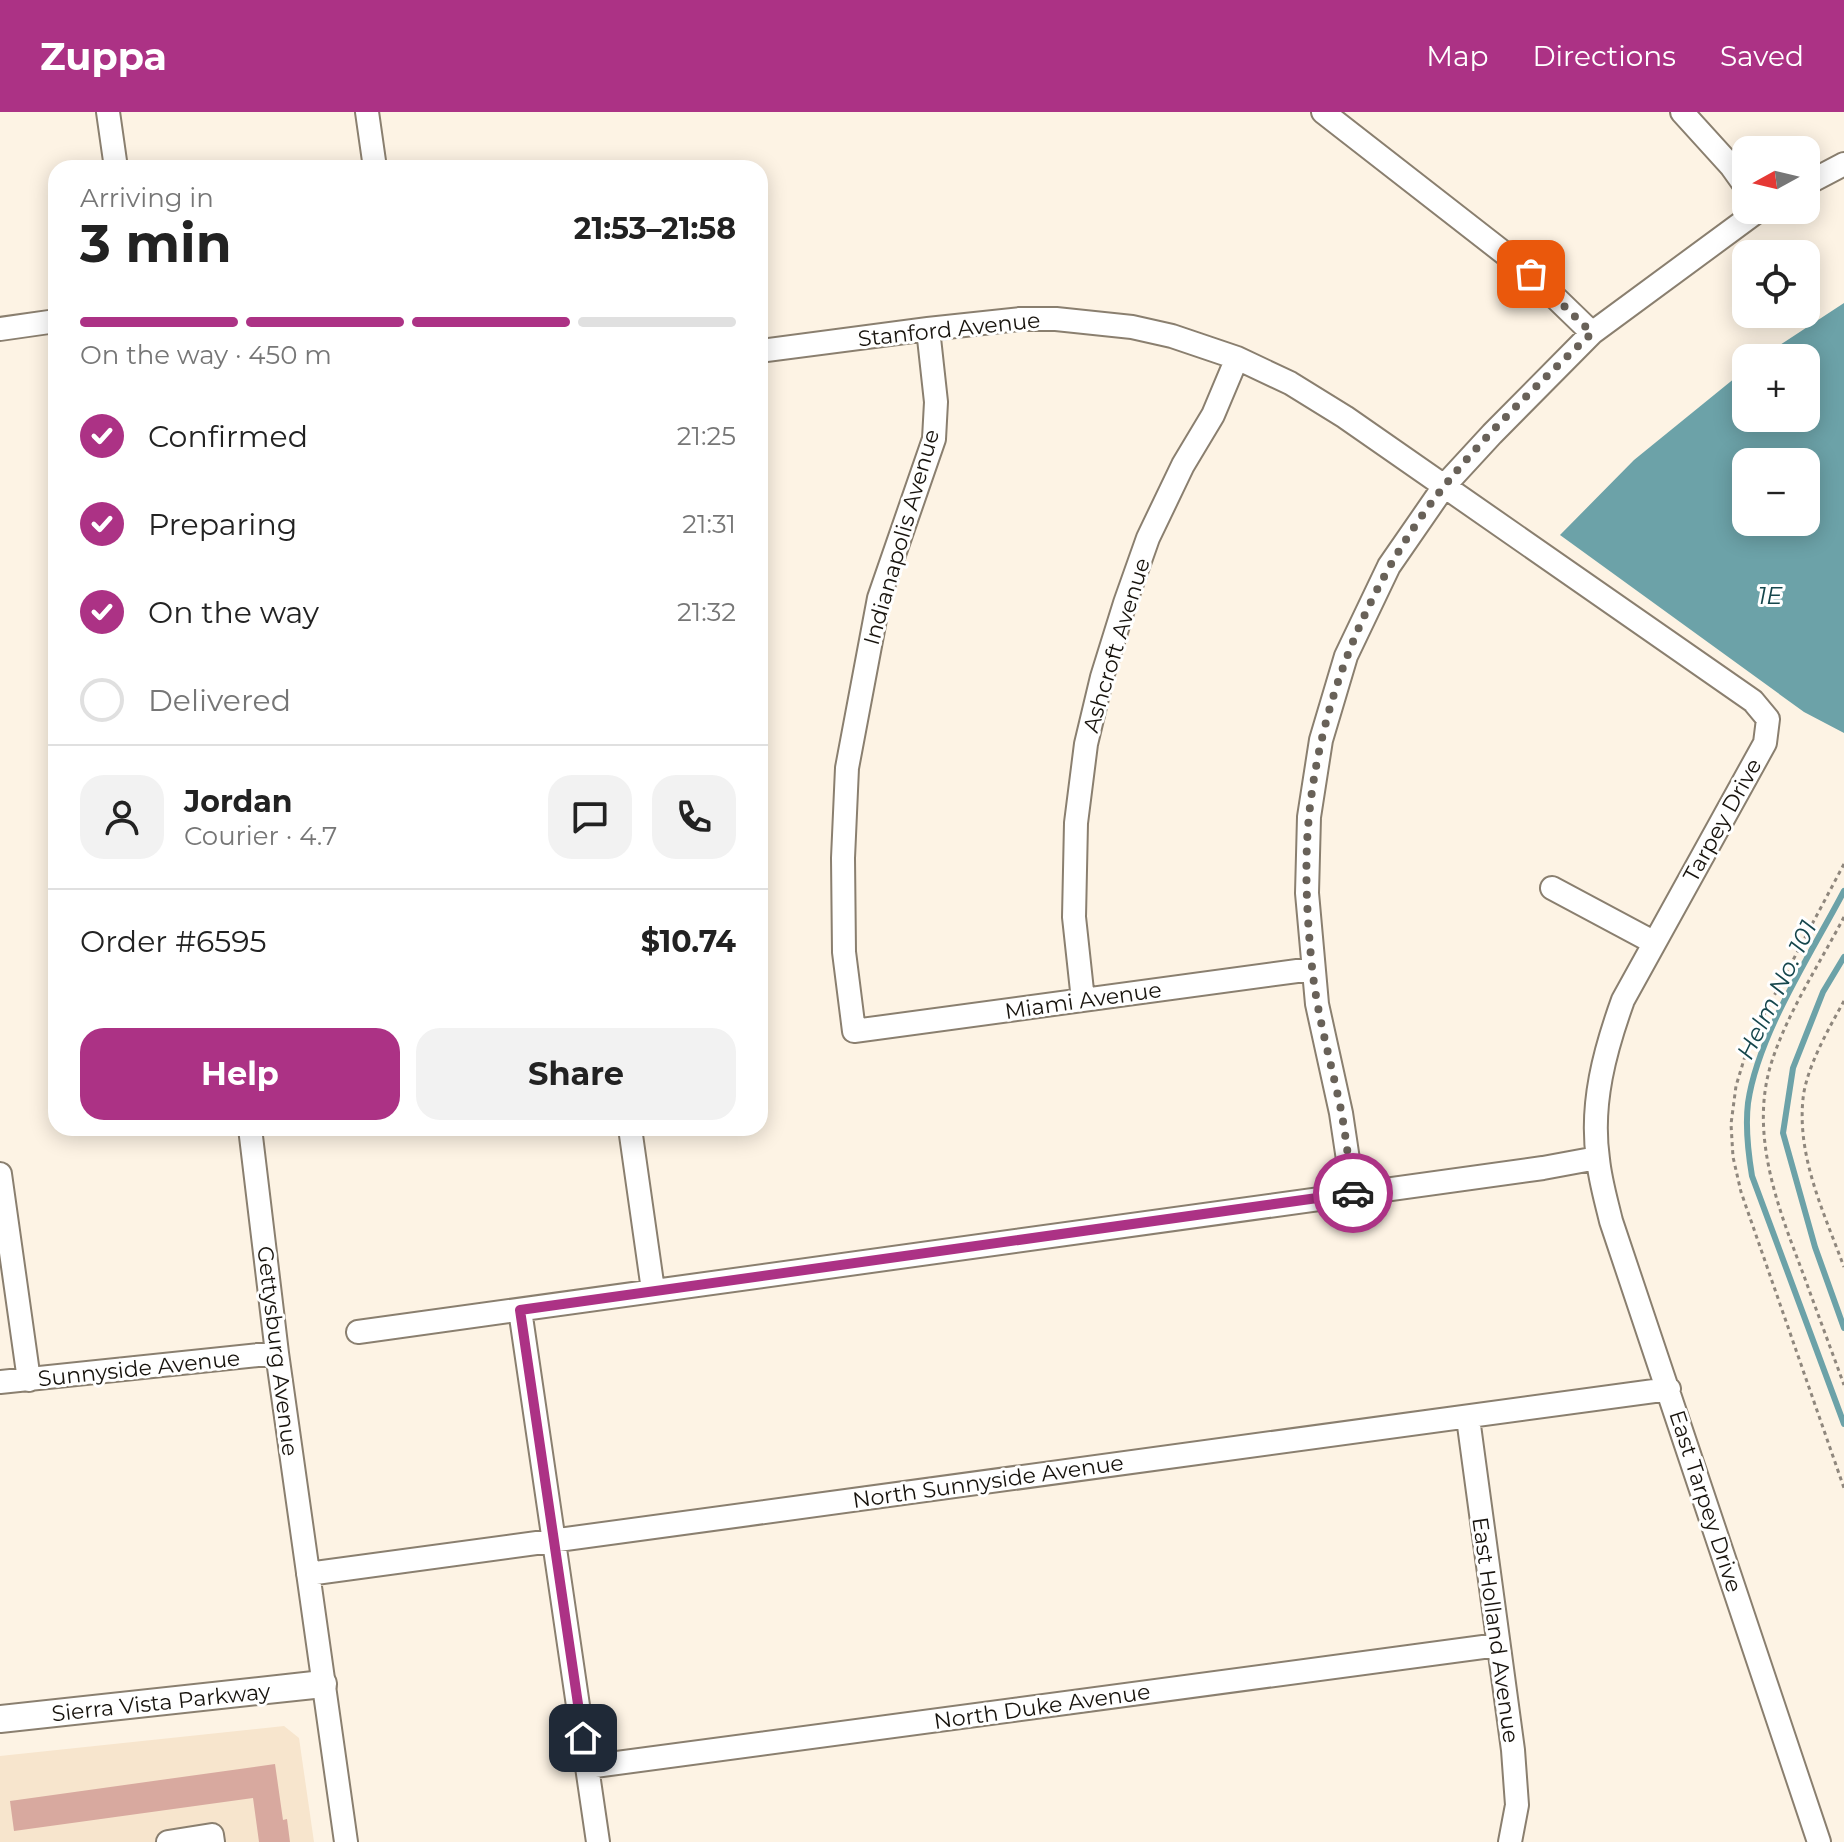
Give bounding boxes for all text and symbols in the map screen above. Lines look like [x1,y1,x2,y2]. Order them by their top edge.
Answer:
text: Zuppa [40,33,167,80]
text: Map [1426,39,1488,73]
text: Directions [1532,39,1676,73]
text: Saved [1720,39,1804,73]
north arrow [1732,136,1820,224]
map controls [1732,136,1820,536]
text: Arriving in [80,182,214,214]
text: 21:53–21:58 [574,210,736,247]
text: 3 min [80,212,232,275]
pin [1497,240,1565,308]
button: locate [1732,240,1820,328]
icon: bag [1509,252,1553,296]
street label: Stanford Avenue [857,306,1042,352]
text: On the way · 450 m [80,339,332,371]
button: + [1732,344,1820,432]
icon: check [80,414,124,458]
text: Confirmed [148,418,308,455]
text: 21:25 [677,420,736,452]
street label: Indianapolis Avenue [858,426,945,648]
button: − [1732,448,1820,536]
icon: check [80,502,124,546]
text: Preparing [148,506,297,543]
text: 21:31 [682,508,736,540]
street label: Ashcroft Avenue [1077,555,1156,736]
water label: 1E [1758,581,1783,610]
icon: check [80,590,124,634]
text: On the way [148,594,319,631]
text: 21:32 [677,596,736,628]
text: Delivered [148,682,291,719]
street label: Tarpey Drive [1677,754,1767,887]
button: person [80,775,164,859]
button: chat [548,775,632,859]
button: phone [652,775,736,859]
text: Jordan [184,783,293,820]
text: Courier · 4.7 [184,820,337,852]
water label: Helm No. 101 [1730,915,1823,1064]
text: Order #6595 [80,923,267,960]
text: $10.74 [641,923,736,960]
street label: Miami Avenue [1003,976,1163,1025]
button: Help [80,1028,400,1120]
button: Share [416,1028,736,1120]
courier [1313,1153,1393,1233]
icon: car [1331,1171,1375,1215]
street label: Gettysburg Avenue [251,1244,304,1458]
street label: Sunnyside Avenue [37,1344,241,1393]
street label: East Tarpey Drive [1663,1407,1748,1596]
street label: North Sunnyside Avenue [851,1449,1125,1514]
street label: East Holland Avenue [1466,1515,1525,1745]
street label: Sierra Vista Parkway [50,1678,272,1727]
street label: North Duke Avenue [932,1678,1152,1735]
pin [549,1704,617,1772]
icon: home [561,1716,605,1760]

